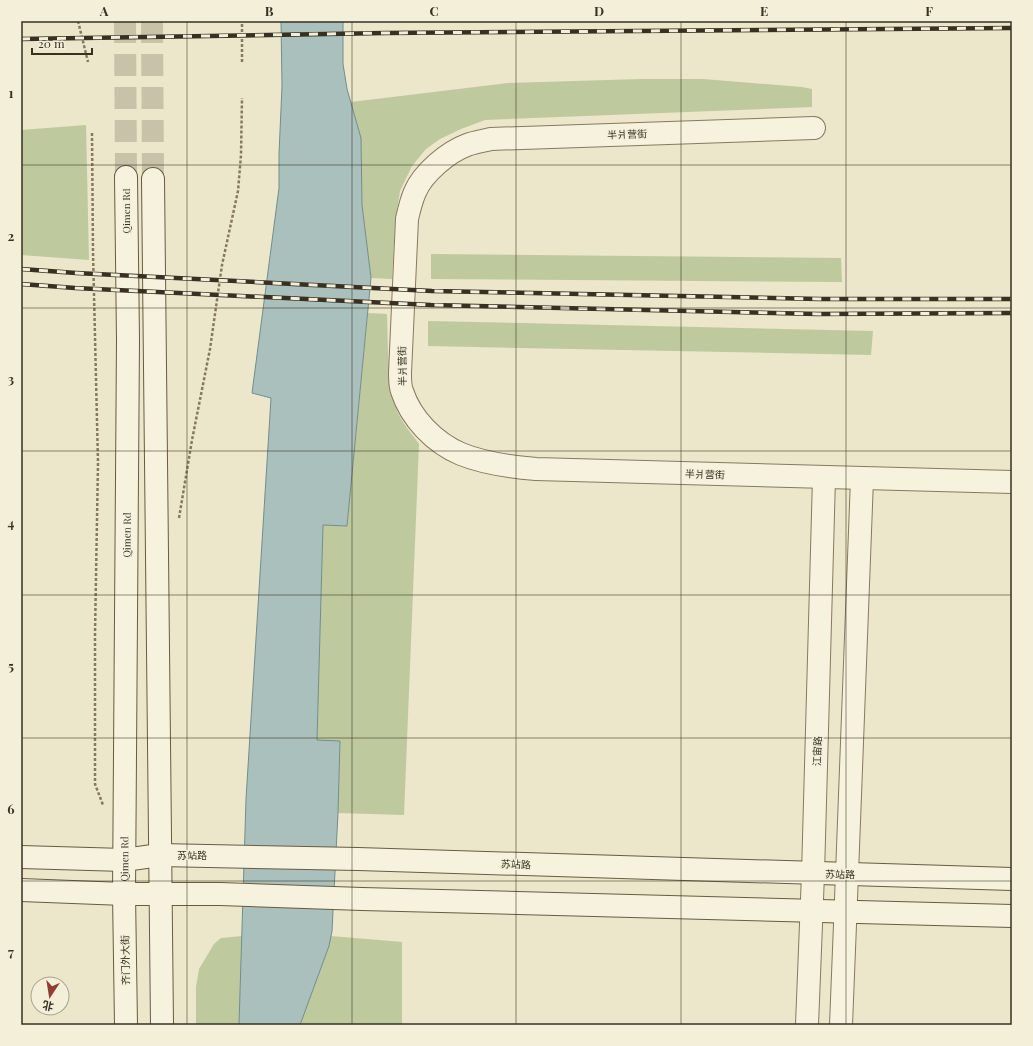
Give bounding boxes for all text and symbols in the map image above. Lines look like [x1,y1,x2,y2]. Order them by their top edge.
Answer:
text: A [99,2,109,19]
text: B [265,2,274,19]
text: C [429,2,439,19]
text: D [594,2,604,19]
text: E [760,2,768,19]
text: F [925,2,933,19]
scale bar [32,30,92,56]
text: 20 m [38,35,65,51]
text: 1 [9,84,14,101]
street label: 半爿营街 [607,126,647,142]
street label: Qimen Rd [119,188,133,234]
text: 2 [8,227,15,244]
street label: 半爿营街 [395,346,409,386]
text: 3 [8,370,14,387]
street label: 半爿营街 [685,466,725,482]
street label: Qimen Rd [119,512,134,558]
text: 4 [8,514,15,531]
text: 5 [8,657,14,674]
street label: 江宙路 [809,736,825,766]
text: 6 [7,800,15,817]
street label: Qimen Rd [117,836,131,882]
street label: 苏站路 [177,848,207,862]
street label: 苏站路 [501,856,531,872]
street label: 苏站路 [825,867,855,881]
street label: 齐门外大街 [118,935,132,985]
text: 7 [8,943,14,960]
north arrow [30,976,70,1016]
text: 北 [41,998,55,1015]

